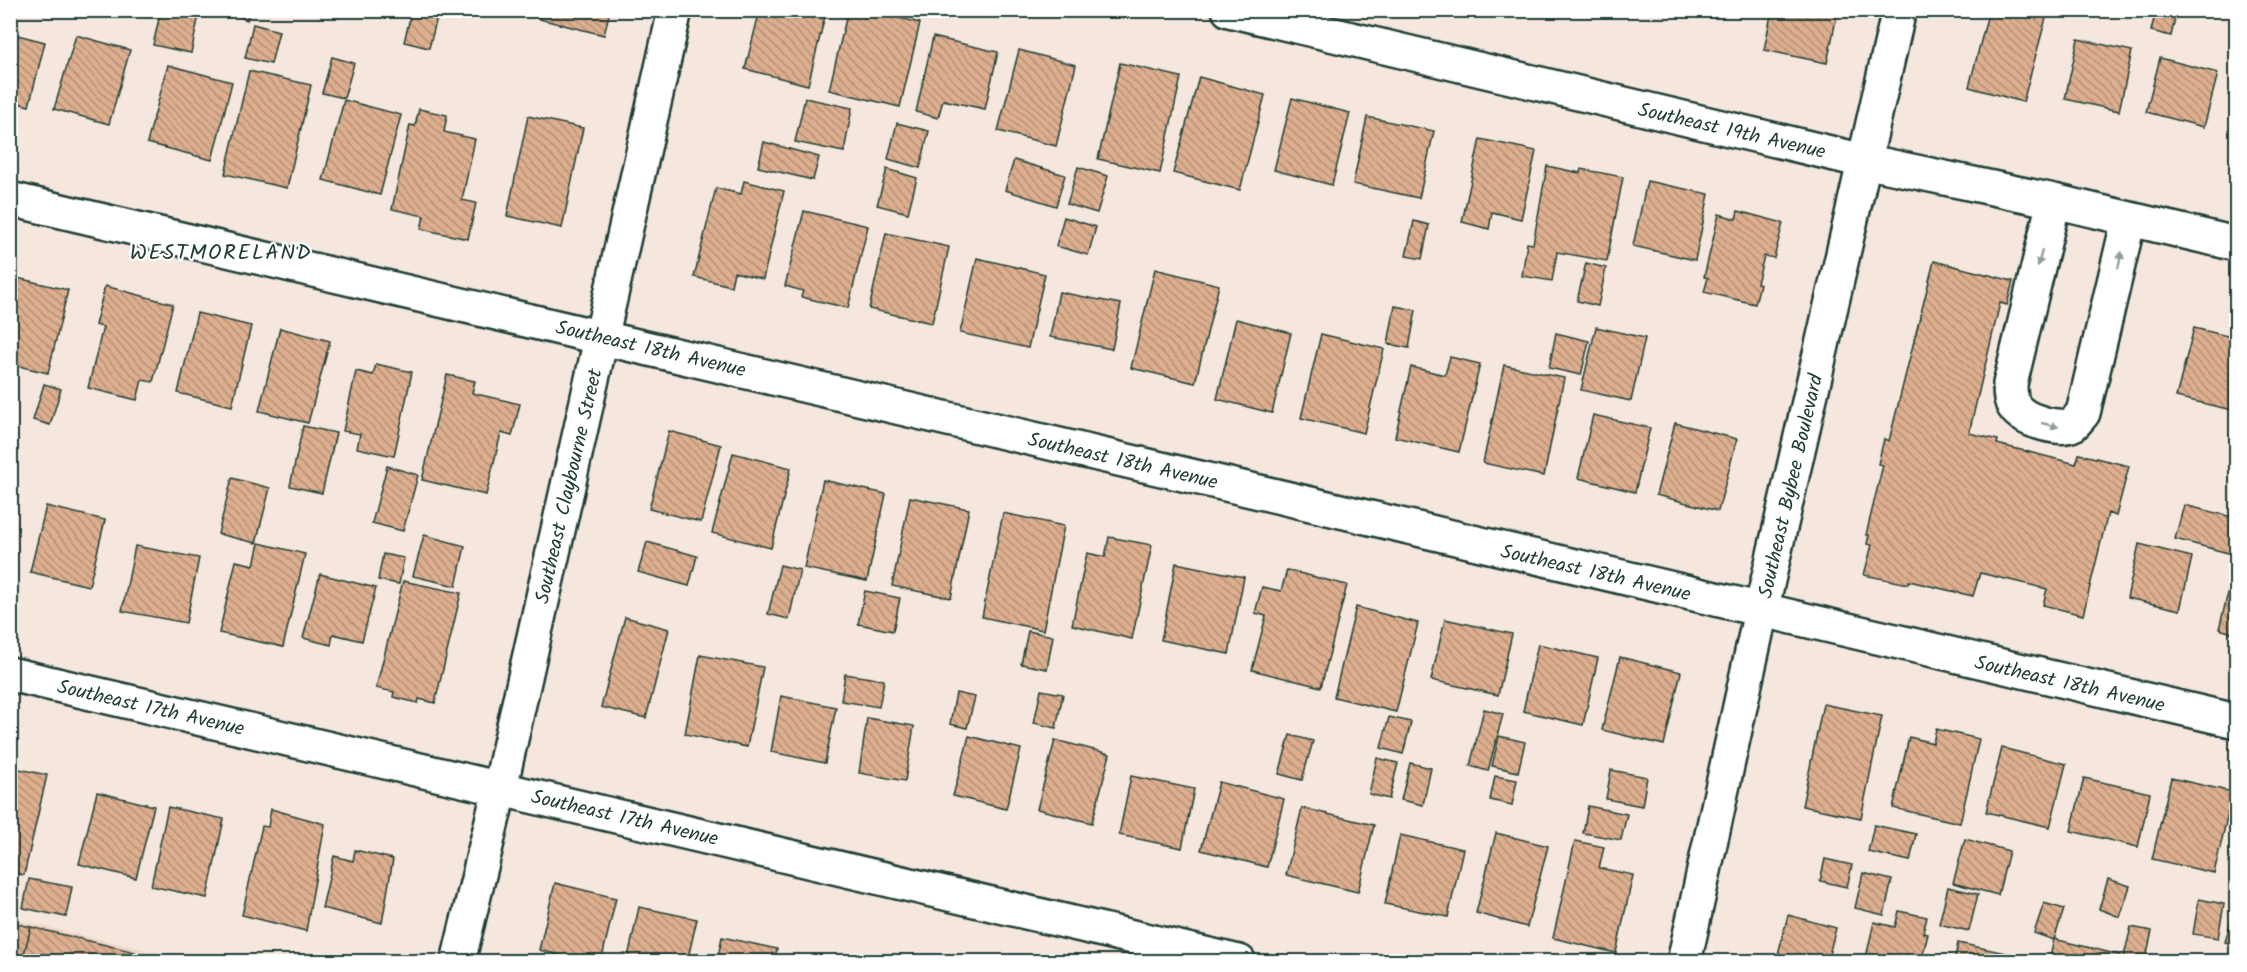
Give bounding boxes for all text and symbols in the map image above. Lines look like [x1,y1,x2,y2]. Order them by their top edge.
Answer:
street label: Southeast 19th Avenue [1634,95,1829,169]
district label: WESTMORELAND [130,236,312,271]
one-way arrow [2035,249,2045,267]
one-way arrow [2115,251,2125,269]
street label: Southeast 18th Avenue [552,313,749,387]
street label: Southeast Claybourne Street [527,366,613,607]
street label: Southeast Bybee Boulevard [1751,370,1834,602]
one-way arrow [2041,420,2060,430]
street label: Southeast 18th Avenue [1024,425,1221,499]
street label: Southeast 18th Avenue [1497,537,1694,611]
street label: Southeast 18th Avenue [1971,648,2168,722]
street label: Southeast 17th Avenue [54,672,247,746]
street label: Southeast 17th Avenue [528,782,721,856]

